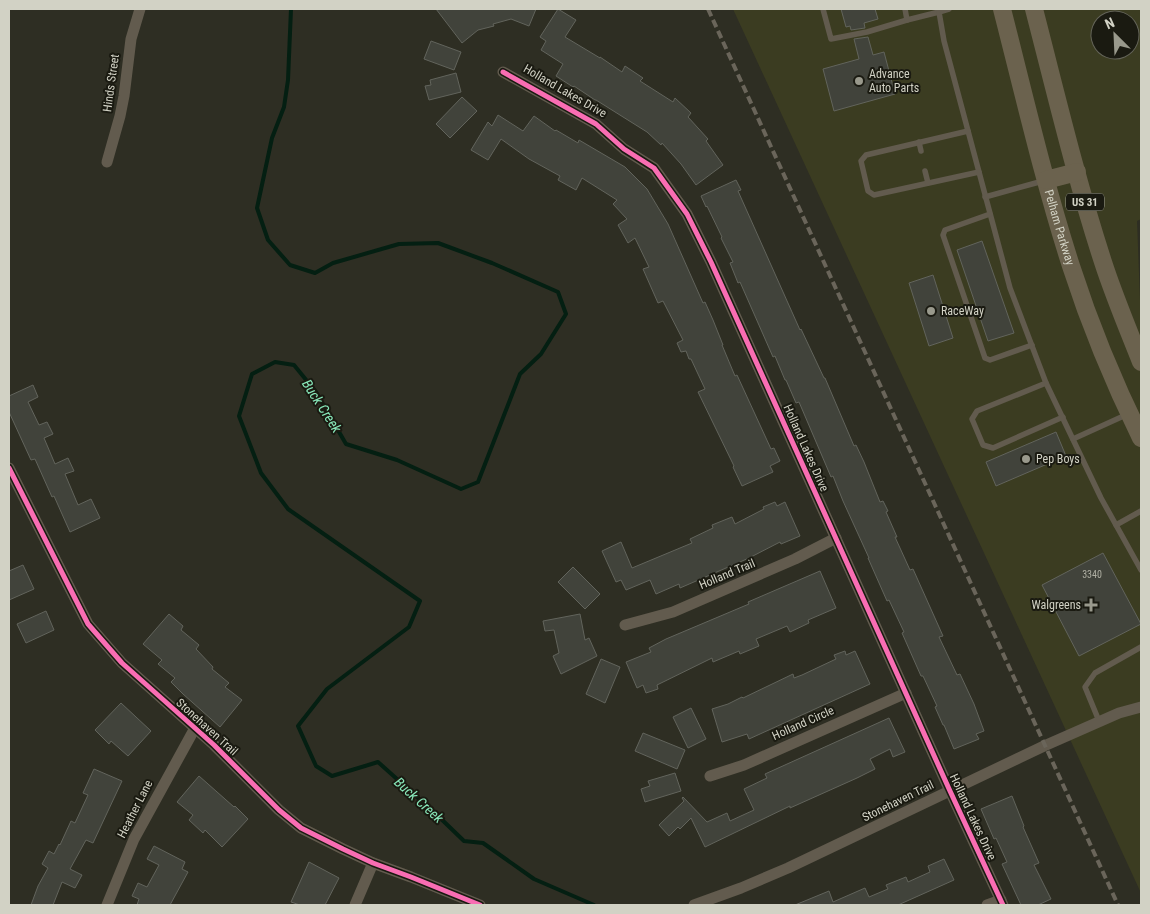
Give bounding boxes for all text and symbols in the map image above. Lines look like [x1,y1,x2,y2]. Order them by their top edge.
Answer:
north arrow [1090,10,1140,60]
text: N [1103,14,1117,32]
street label: Hinds Street [100,53,122,113]
street label: Holland Lakes Drive [521,61,609,121]
place label: Advance Auto Parts [869,67,919,95]
marker: Advance Auto Parts [853,75,865,87]
street label: Pelham Parkway [1042,188,1077,267]
road number: US 31 [1066,193,1104,210]
place label: RaceWay [941,304,984,318]
marker: RaceWay [925,305,937,317]
water label: Buck Creek [299,376,346,436]
street label: Holland Lakes Drive [781,402,832,494]
place label: Pep Boys [1036,452,1080,466]
marker: Pep Boys [1020,453,1032,465]
street label: Holland Trail [697,556,757,592]
house number: 3340 [1082,569,1102,580]
place label: Walgreens [1032,598,1081,612]
marker: Walgreens [1085,599,1097,611]
street label: Stonehaven Trail [173,696,241,758]
street label: Holland Circle [770,703,836,743]
street label: Holland Lakes Drive [947,772,999,863]
water label: Buck Creek [391,774,447,827]
street label: Heather Lane [114,777,156,840]
street label: Stonehaven Trail [860,778,936,824]

